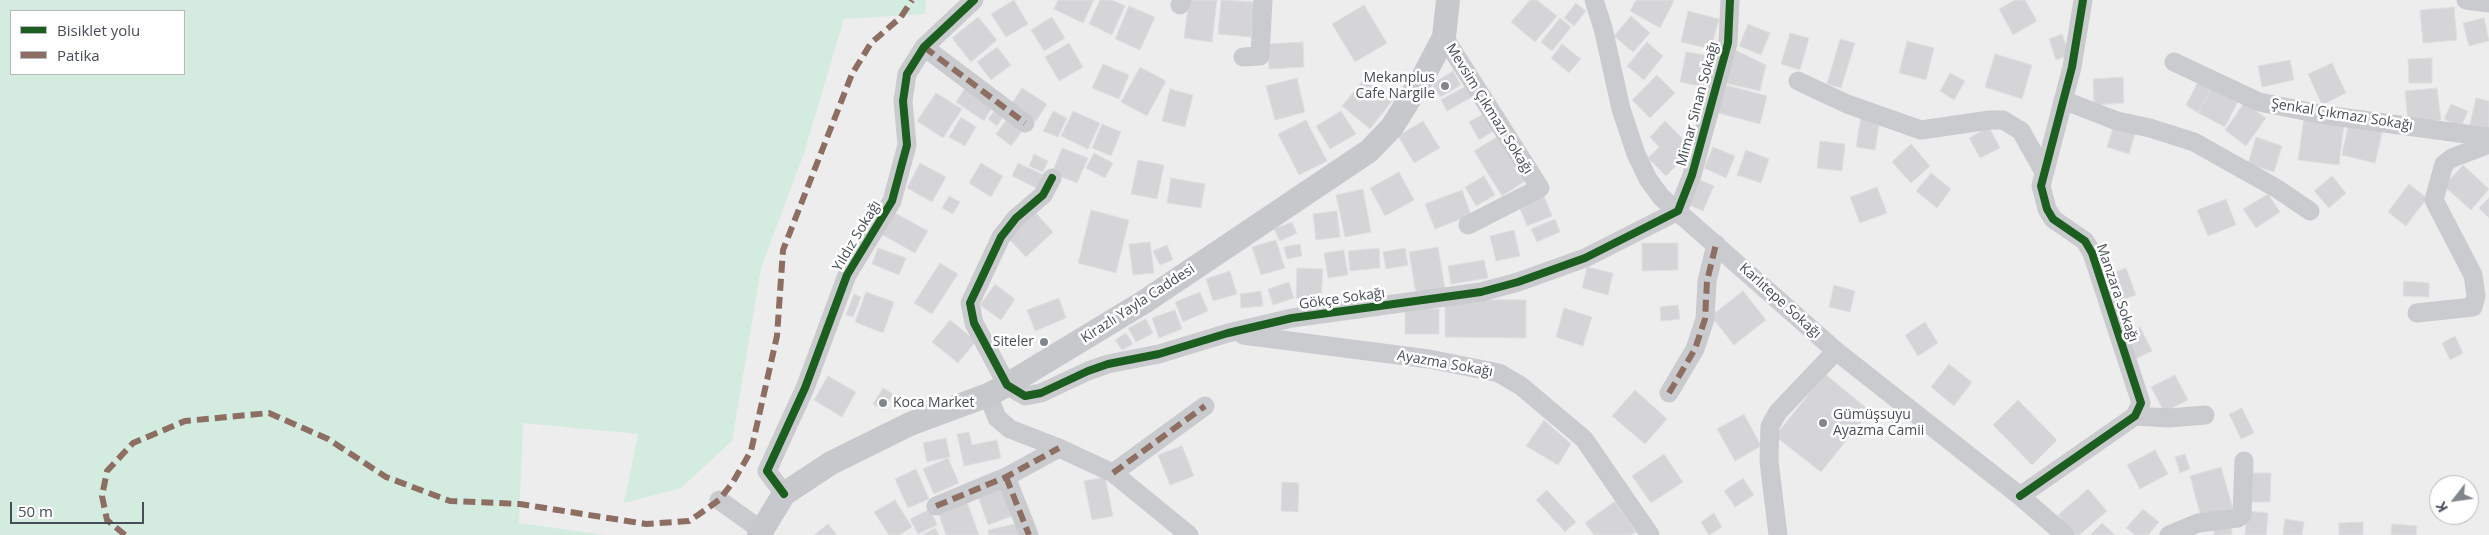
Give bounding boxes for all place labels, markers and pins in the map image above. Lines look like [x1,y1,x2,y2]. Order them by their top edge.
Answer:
place label: Mekanplus Cafe Nargile [1356,70,1435,102]
marker: Mekanplus Cafe Nargile [1439,80,1451,92]
place label: Siteler [993,334,1034,350]
marker: Siteler [1038,336,1050,348]
place label: Koca Market [893,395,974,411]
marker: Koca Market [877,397,889,409]
place label: Gümüşsuyu Ayazma Camii [1833,407,1924,440]
marker: Gümüşsuyu Ayazma Camii [1817,417,1829,429]

